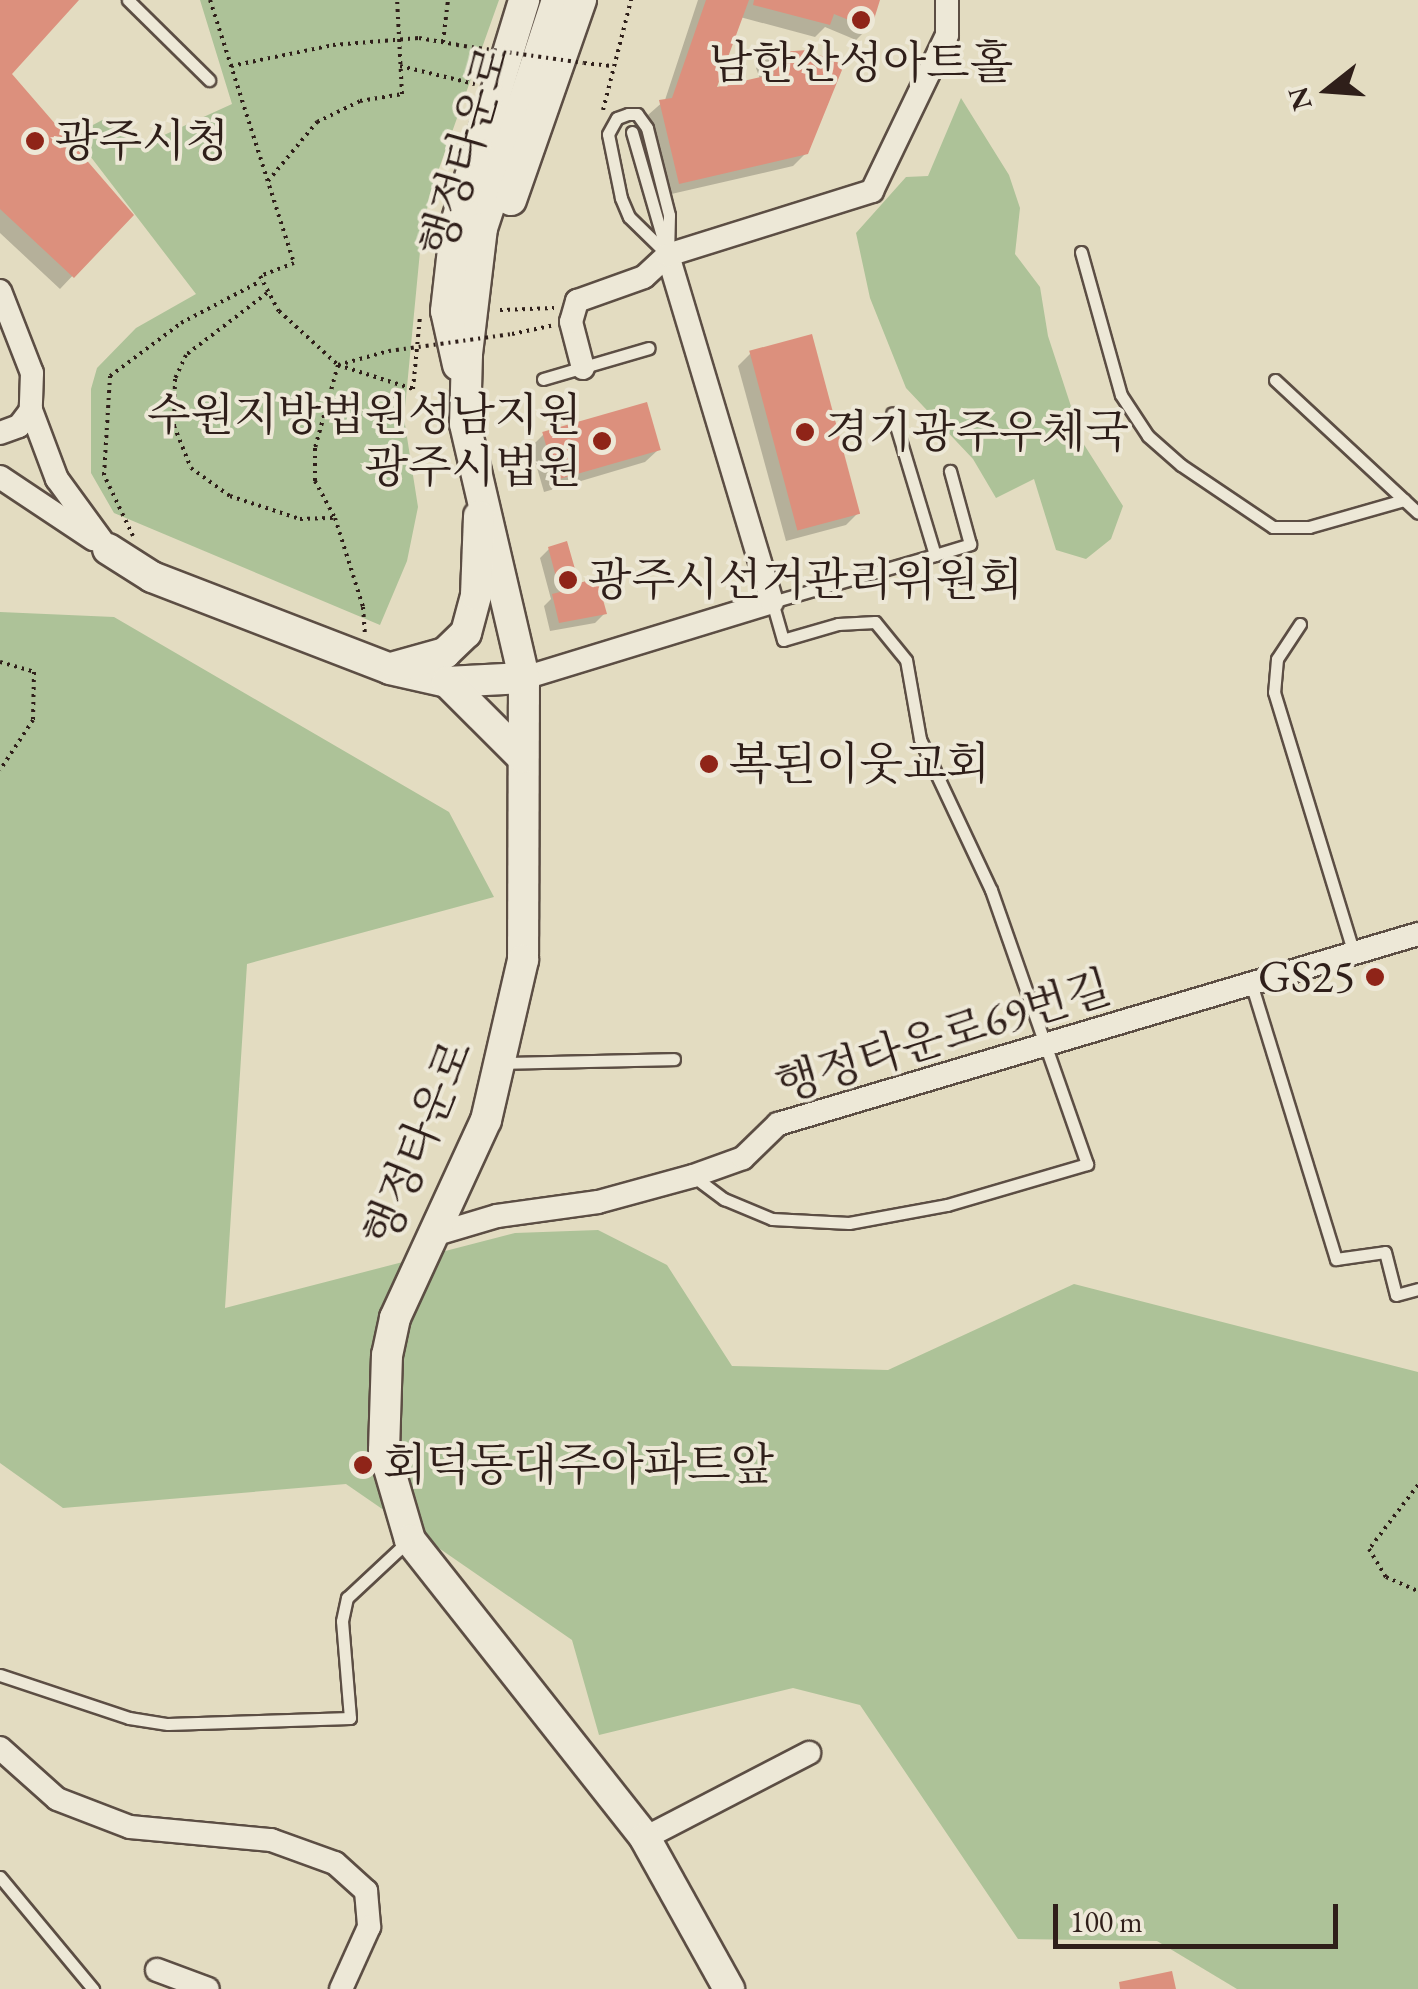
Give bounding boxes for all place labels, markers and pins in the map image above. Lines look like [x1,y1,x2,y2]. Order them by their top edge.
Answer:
marker: 남한산성아트홀 [850,9,872,31]
place label: 남한산성아트홀 [709,36,1013,90]
place label: 광주시청 [55,114,229,168]
marker: 광주시청 [24,130,46,152]
place label: 수원지방법원성남지원 광주시법원 [147,388,582,494]
place label: 경기광주우체국 [825,405,1129,459]
marker: 경기광주우체국 [794,421,816,443]
marker: 수원지방법원성남지원 광주시법원 [591,430,613,452]
place label: 광주시선거관리위원회 [588,553,1023,607]
marker: 광주시선거관리위원회 [557,569,579,591]
place label: 복된이웃교회 [729,737,990,791]
marker: 복된이웃교회 [698,753,720,775]
place label: GS25 [1258,950,1355,1004]
marker: GS25 [1364,966,1386,988]
place label: 회덕동대주아파트앞 [383,1438,774,1492]
marker: 회덕동대주아파트앞 [352,1454,374,1476]

